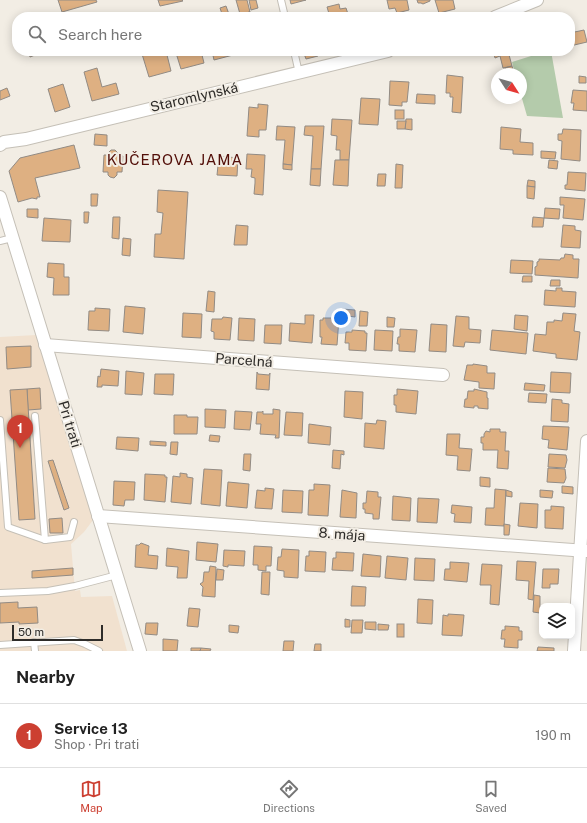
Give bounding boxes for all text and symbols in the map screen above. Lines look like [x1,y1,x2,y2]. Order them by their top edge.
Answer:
search box [12,12,575,56]
icon: search [26,23,48,45]
text: Search here [58,26,142,43]
north arrow [491,68,527,104]
street label: Staromlynská [149,79,239,115]
district label: KUČEROVA JAMA [107,151,243,168]
your location [331,308,351,328]
street label: Parcelná [215,350,273,370]
street label: Pri trati [55,399,85,449]
pin: 1 [7,415,33,448]
street label: 8. mája [318,524,366,544]
map controls [539,603,575,639]
button: layers [539,603,575,639]
scale bar [12,623,103,642]
text: 50 m [18,626,44,638]
text: Nearby [16,667,75,687]
text: Service 13 [54,720,128,737]
text: 1 [26,728,32,743]
text: 190 m [535,728,571,743]
text: Shop · Pri trati [54,737,139,752]
tab: Map [80,778,103,814]
tab: Directions [263,778,315,814]
tab: Saved [475,778,507,814]

